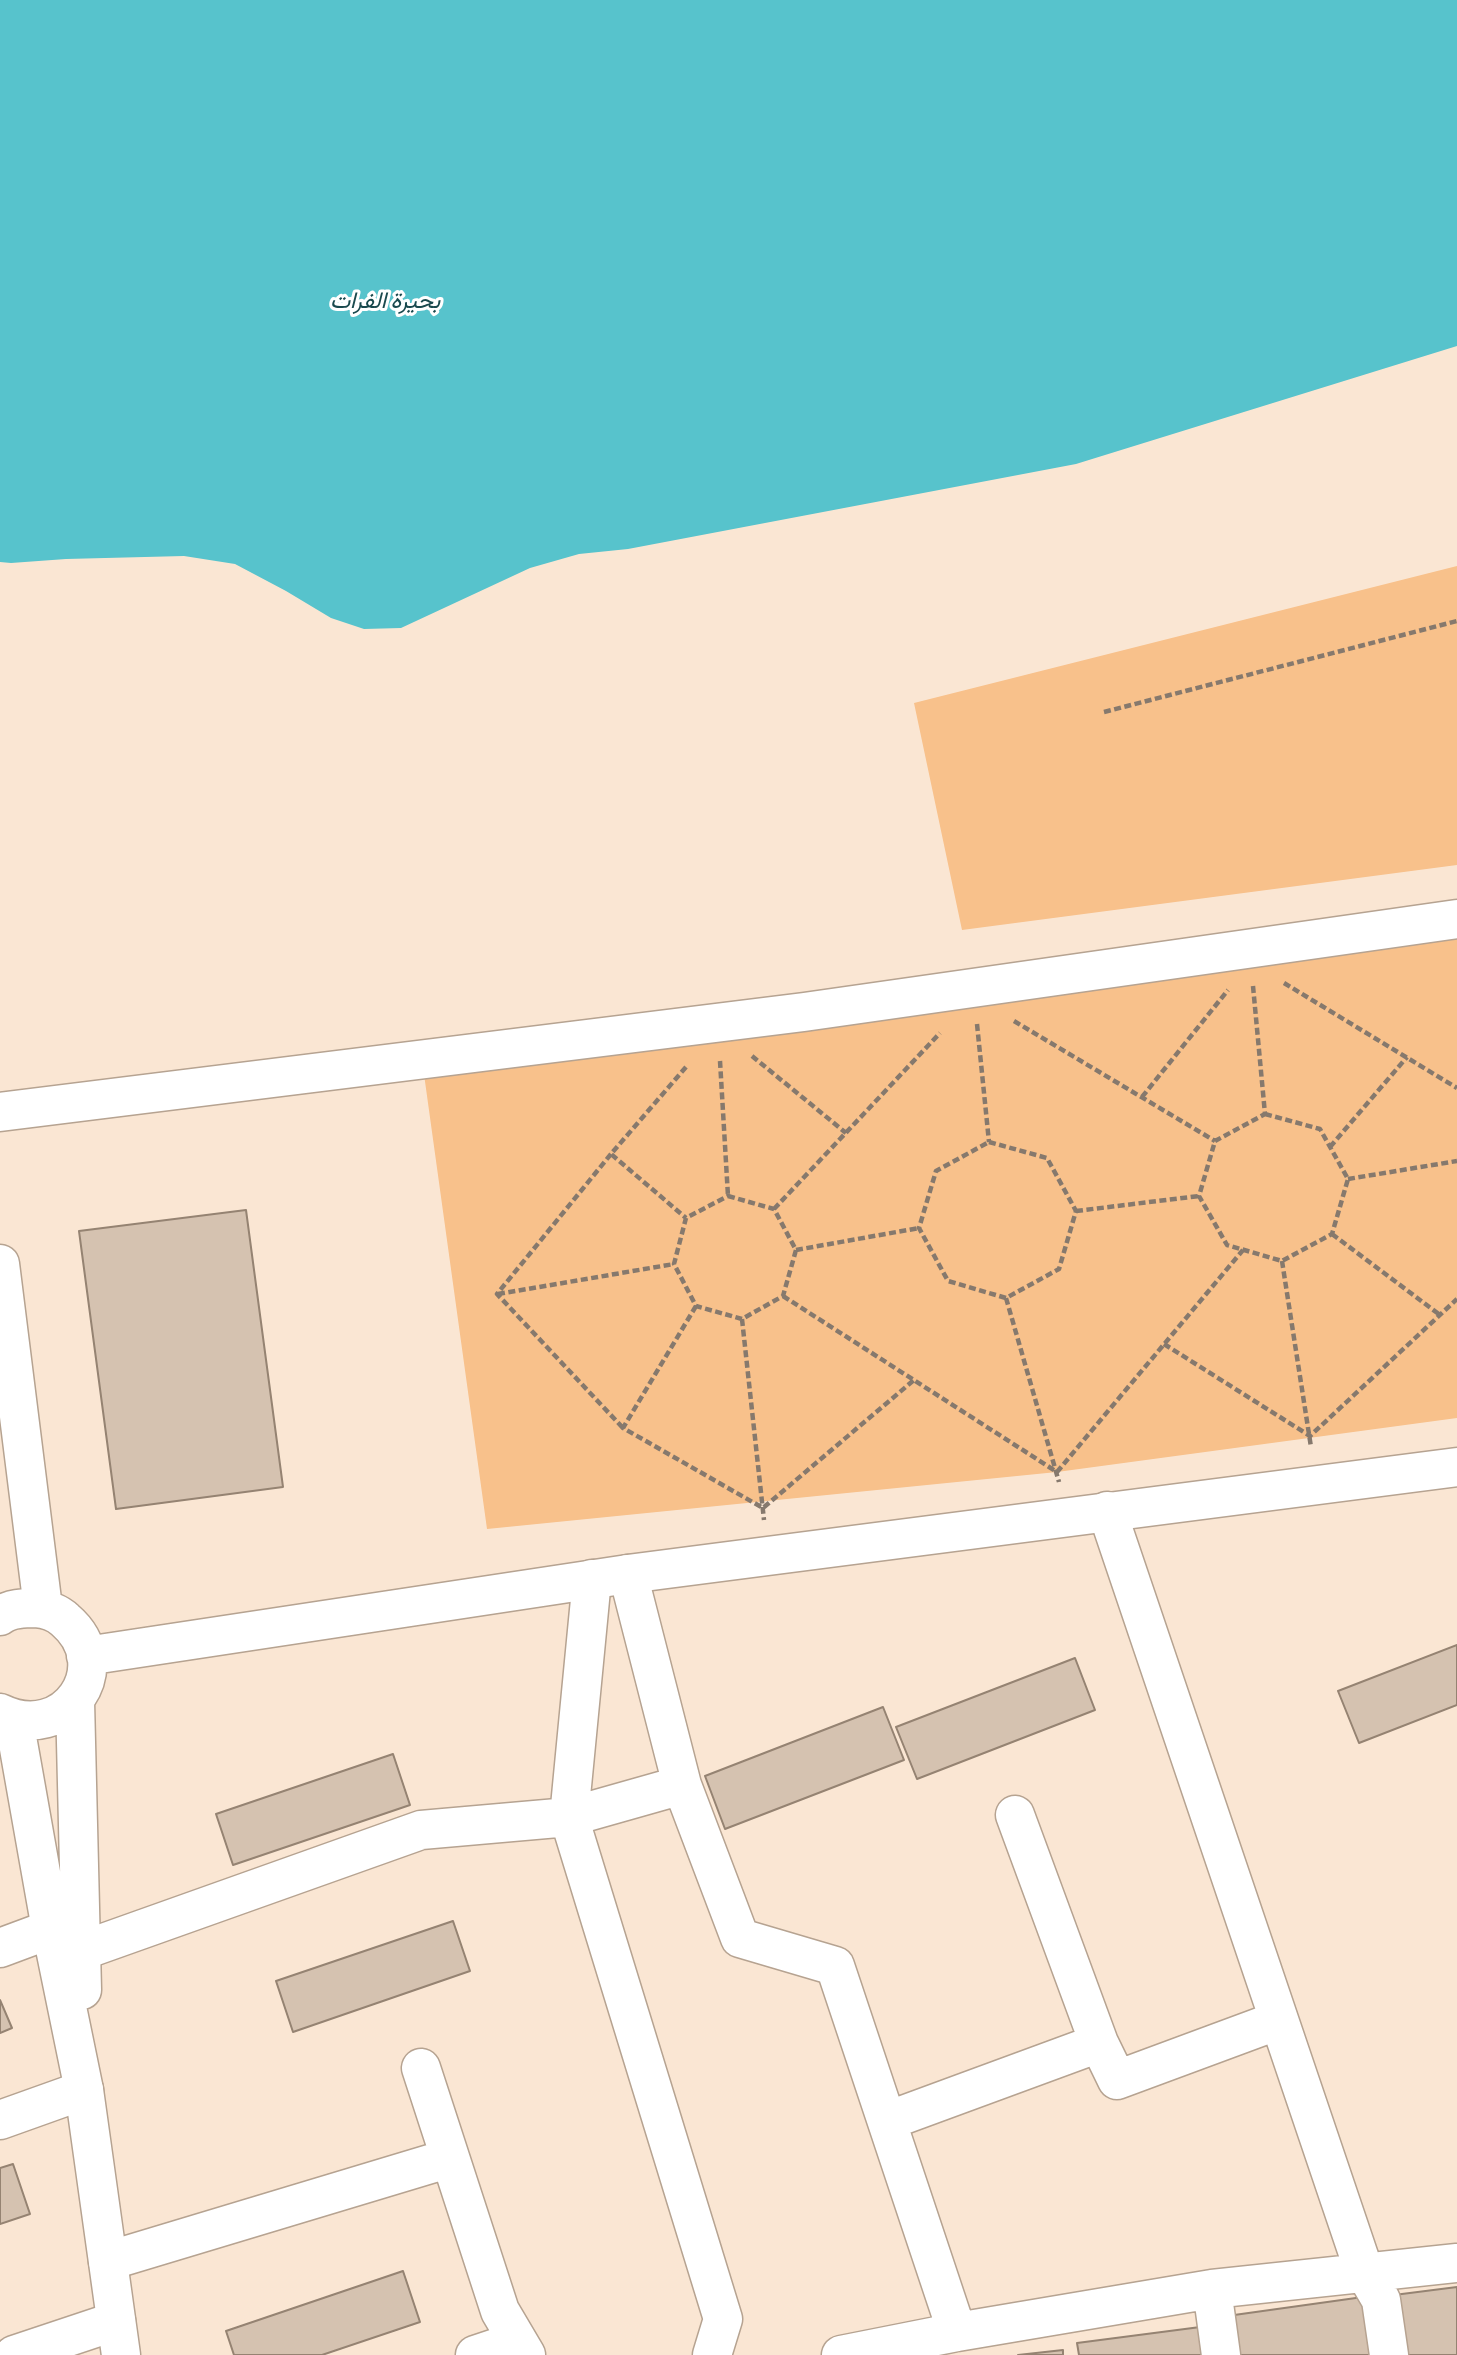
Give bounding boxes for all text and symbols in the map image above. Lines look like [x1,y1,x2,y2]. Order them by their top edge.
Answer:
water label: بحيرة الفرات [330,288,440,316]

